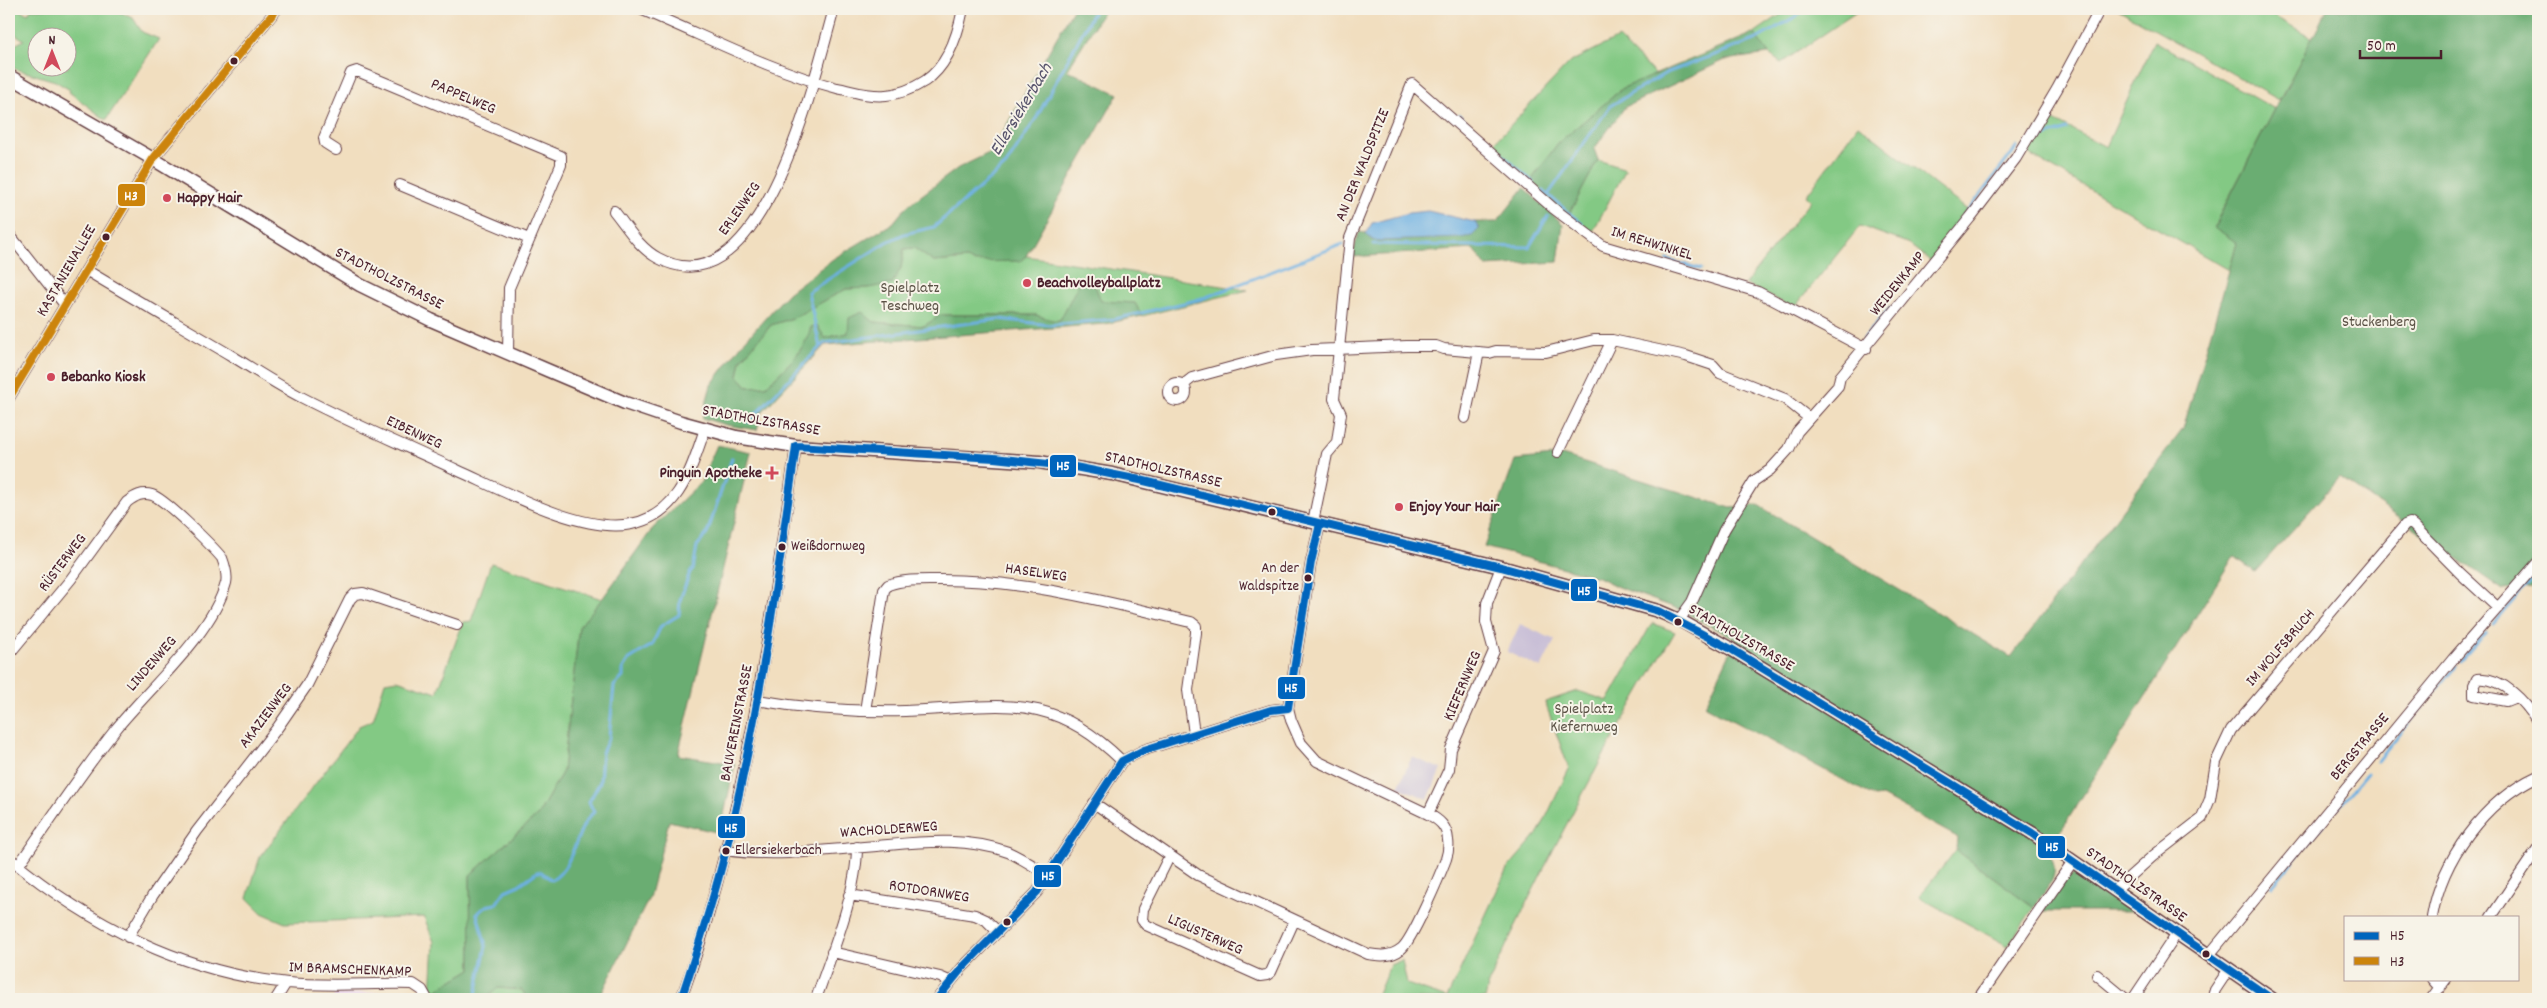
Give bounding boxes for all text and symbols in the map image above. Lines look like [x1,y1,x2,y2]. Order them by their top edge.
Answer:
north arrow [28,28,78,78]
scale bar [2360,28,2441,60]
text: N [49,31,56,51]
text: 50 m [2367,36,2396,58]
unlabelled marker [229,56,239,66]
water label: Ellersiekerbach [985,58,1060,161]
street label: PAPPELWEG [427,73,499,121]
street label: AN DER WALDSPITZE [1330,104,1396,225]
street label: ERLENWEG [713,177,767,241]
line badge: H3 [117,183,146,207]
text: H3 [124,187,138,207]
place label: Happy Hair [177,187,243,210]
marker: Happy Hair [161,192,173,204]
street label: KASTANIENALLEE [31,220,103,321]
street label: IM REHWINKEL [1608,221,1696,267]
unlabelled marker [101,232,111,242]
street label: STADTHOLZSTRASSE [331,242,448,317]
street label: WEIDENKAMP [1865,247,1931,321]
place label: Beachvolleyballplatz [1037,272,1161,295]
park label: Spielplatz Teschweg [881,277,939,318]
marker: Beachvolleyballplatz [1021,277,1033,289]
park label: Stuckenberg [2342,311,2416,334]
place label: Bebanko Kiosk [61,366,146,389]
marker: Bebanko Kiosk [45,371,57,383]
street label: STADTHOLZSTRASSE [700,399,822,443]
street label: EIBENWEG [382,410,446,456]
street label: STADTHOLZSTRASSE [1102,445,1224,495]
line badge: H5 [1049,454,1077,478]
text: H5 [1056,457,1070,477]
place label: Pinguin Apotheke [659,462,762,485]
marker: Pinguin Apotheke [766,467,778,479]
place label: Enjoy Your Hair [1409,496,1500,519]
marker: Enjoy Your Hair [1393,501,1405,513]
unlabelled marker [1267,507,1277,517]
street label: RÜSTERWEG [33,529,93,597]
place label: Weißdornweg [791,536,865,558]
marker: Weißdornweg [777,542,787,552]
street label: HASELWEG [1004,557,1068,589]
place label: An der Waldspitze [1239,558,1299,598]
marker: An der Waldspitze [1303,573,1313,583]
line badge: H5 [1570,578,1598,602]
text: H5 [1577,582,1591,602]
street label: STADTHOLZSTRASSE [1684,598,1799,678]
street label: IM WOLFSBRUCH [2241,604,2321,692]
unlabelled marker [1673,617,1683,627]
street label: LINDENWEG [121,631,183,697]
street label: KIEFERNWEG [1438,647,1488,725]
street label: BAUVEREINSTRASSE [714,662,760,783]
line badge: H5 [1277,676,1306,700]
street label: AKAZIENWEG [234,679,298,753]
text: H5 [1284,679,1298,699]
park label: Spielplatz Kiefernweg [1550,698,1618,739]
street label: BERGSTRASSE [2325,708,2396,786]
line badge: H5 [717,815,746,839]
street label: WACHOLDERWEG [840,815,938,845]
text: H5 [724,819,738,839]
line badge: H5 [2037,835,2066,859]
text: H5 [2045,838,2059,858]
place label: Ellersiekerbach [735,840,822,862]
street label: STADTHOLZSTRASSE [2081,841,2192,929]
marker: Ellersiekerbach [721,846,731,856]
line badge: H5 [1033,864,1062,888]
text: H5 [1041,867,1055,887]
street label: ROTDORNWEG [887,874,971,910]
street label: LIGUSTERWEG [1164,908,1246,962]
legend [2344,916,2520,980]
unlabelled marker [1002,917,1012,927]
text: H5 [2390,926,2405,948]
unlabelled marker [2201,949,2211,959]
text: H3 [2390,952,2404,974]
street label: IM BRAMSCHENKAMP [288,956,412,984]

